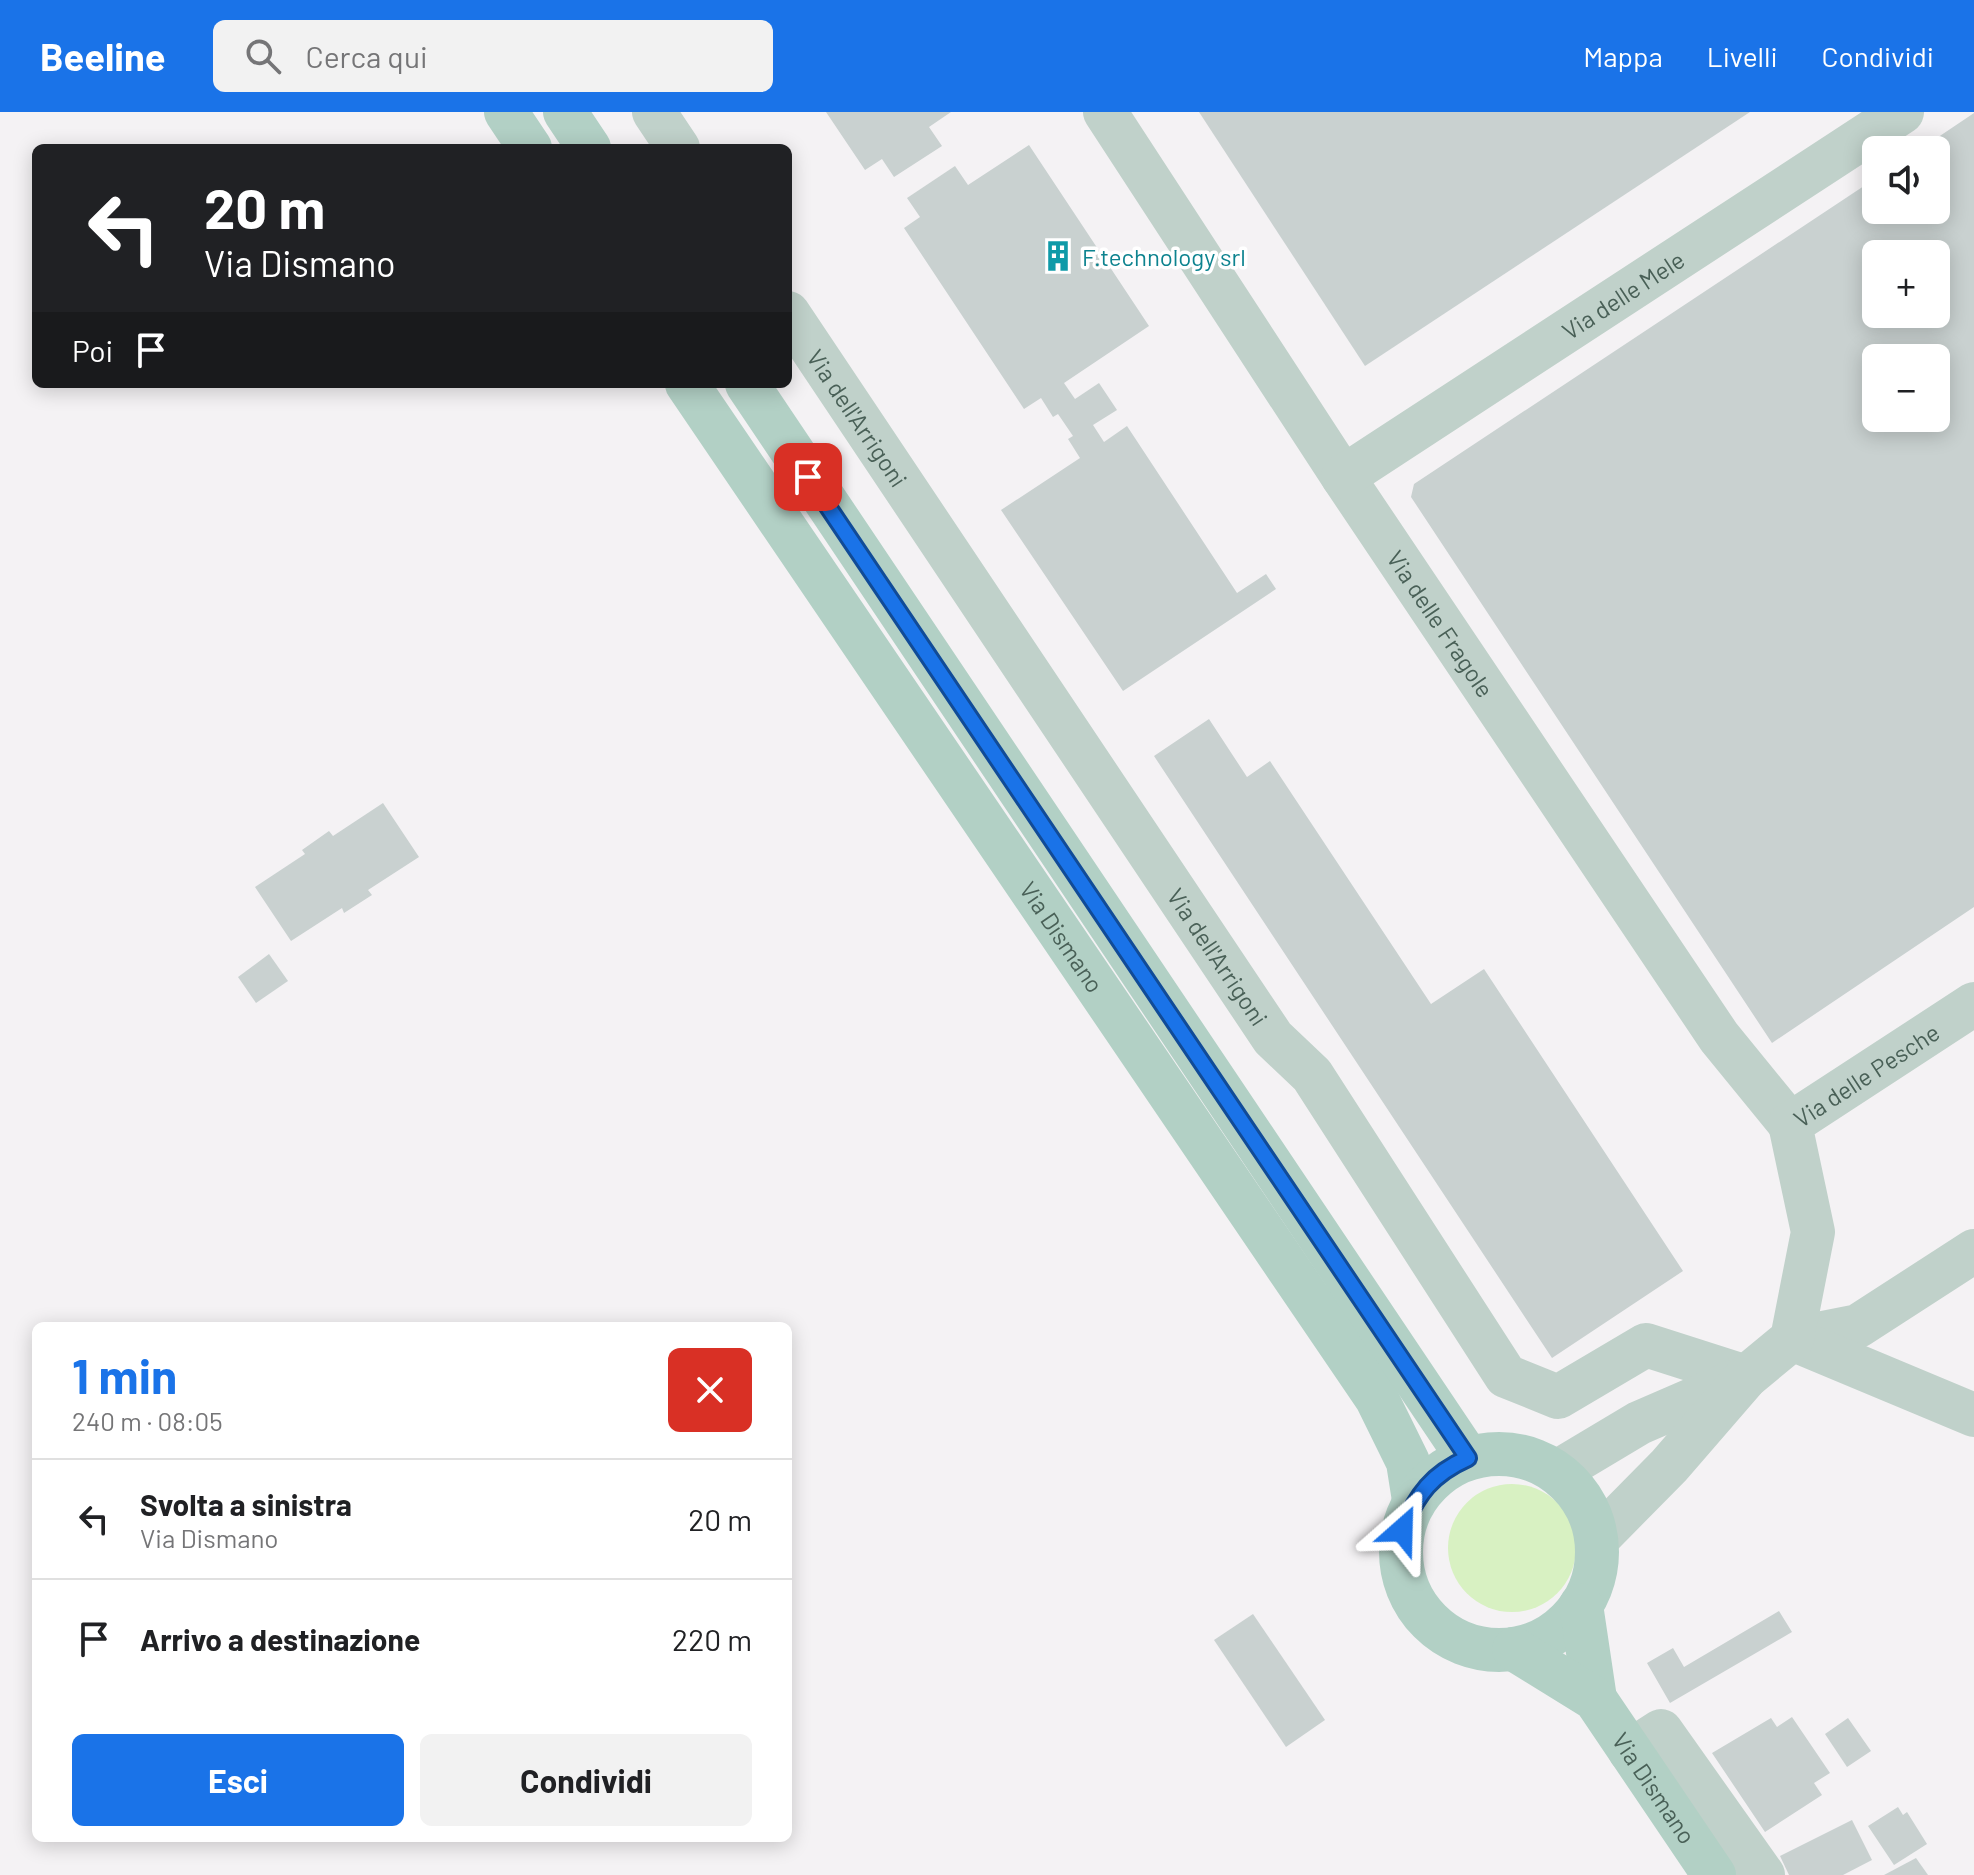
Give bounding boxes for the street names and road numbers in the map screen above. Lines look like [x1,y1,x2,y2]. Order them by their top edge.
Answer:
street label: Via delle Mele [1556,244,1689,345]
street label: Via dell'Arrigoni [802,343,914,492]
street label: Via delle Fragole [1382,544,1501,702]
street label: Via Dismano [1015,875,1110,997]
street label: Via dell'Arrigoni [1162,882,1275,1031]
street label: Via delle Pesche [1788,1016,1944,1132]
street label: Via Dismano [1607,1726,1703,1849]

